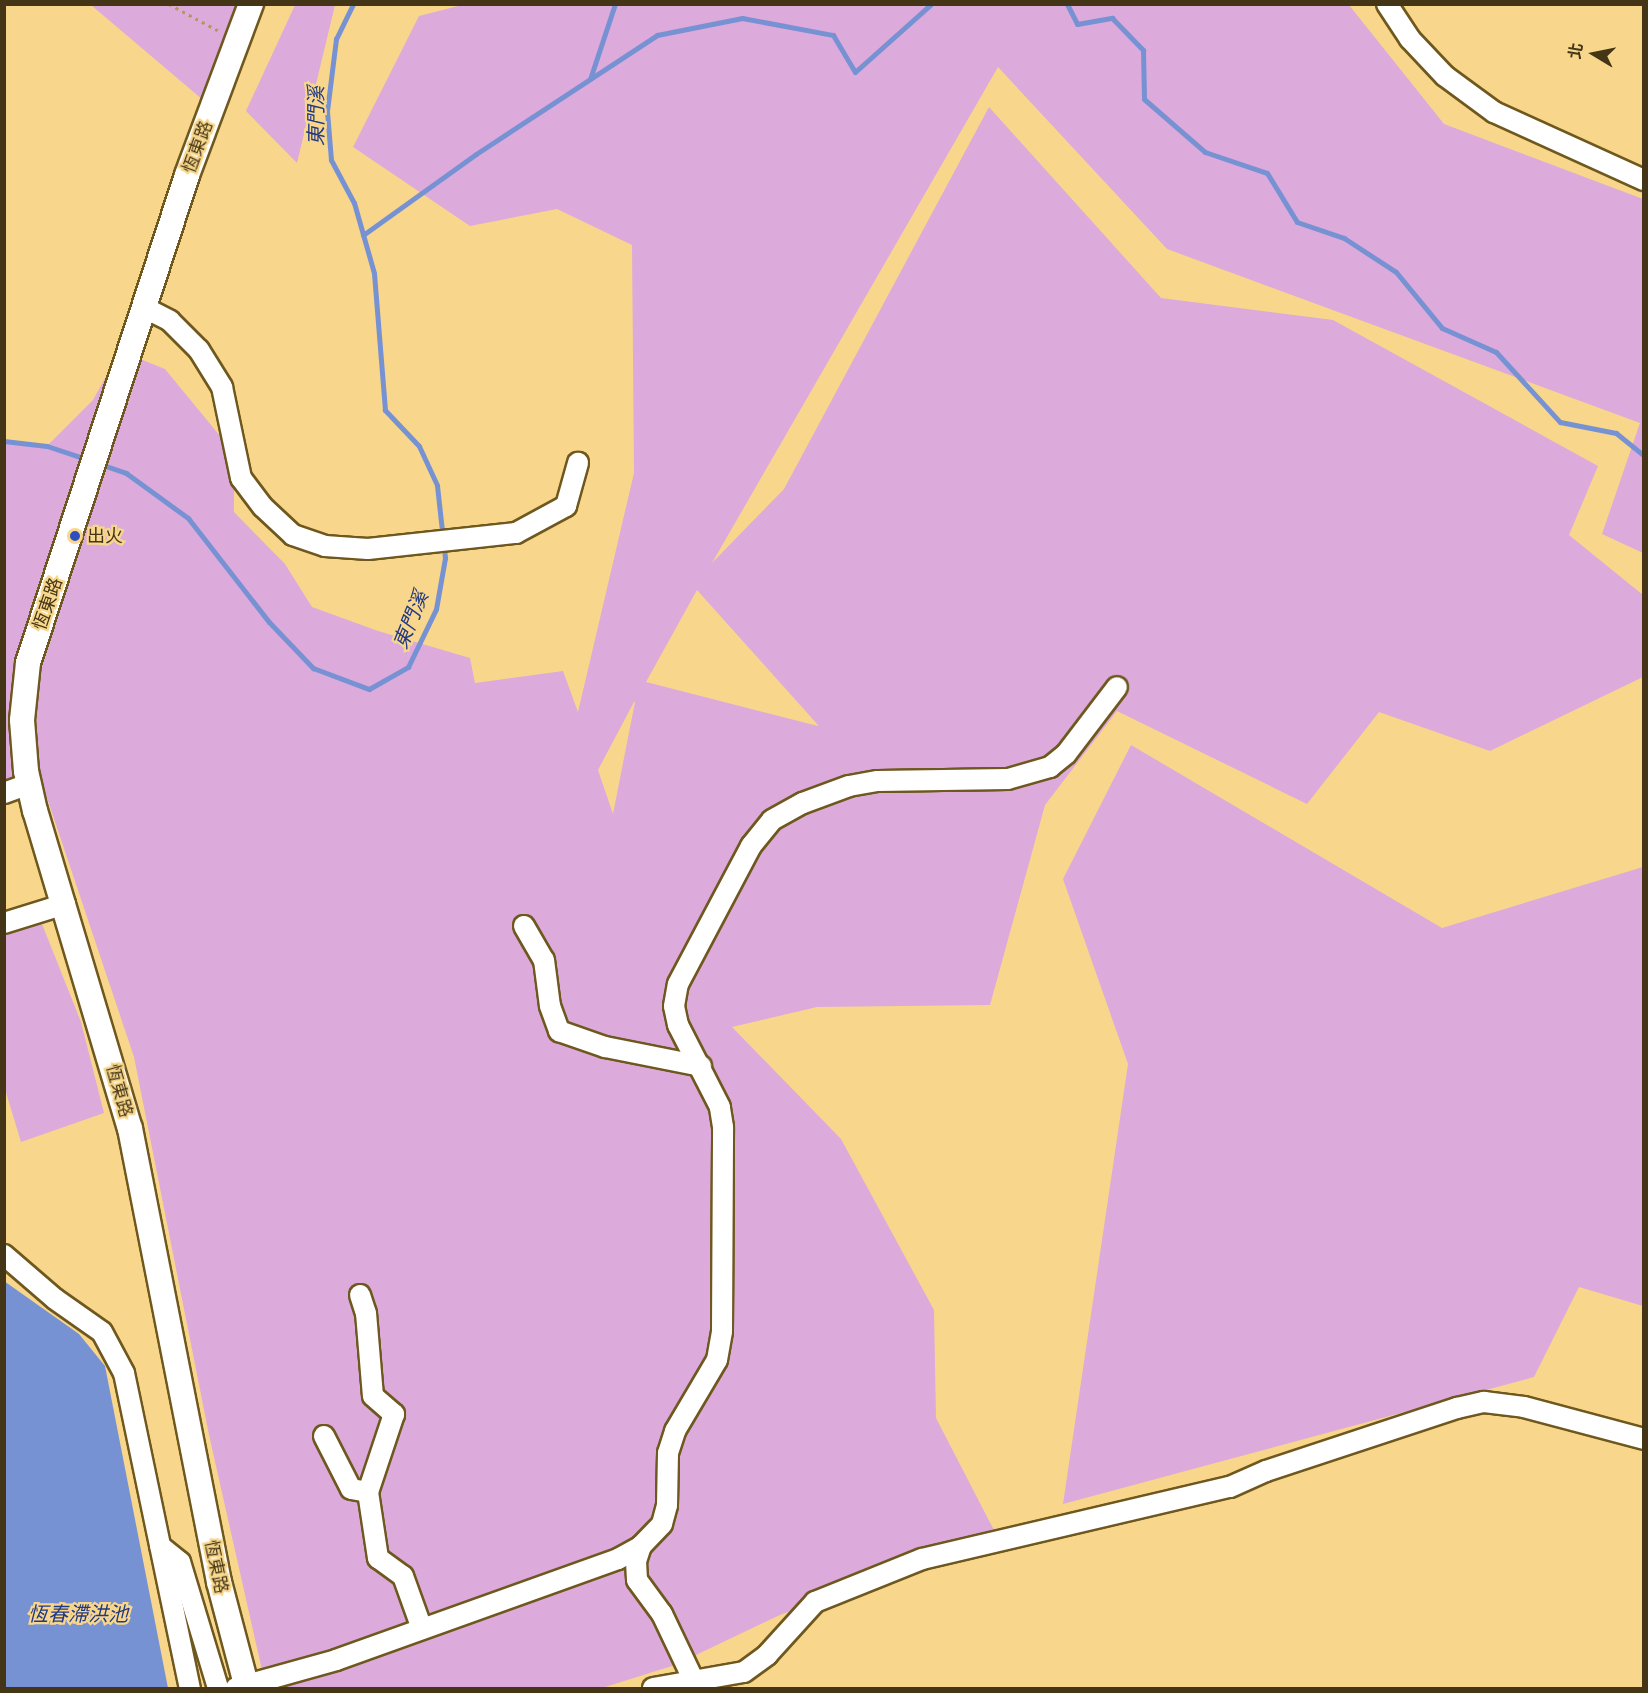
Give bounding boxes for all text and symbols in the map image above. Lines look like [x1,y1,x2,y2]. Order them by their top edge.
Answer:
north arrow [1564,24,1624,84]
text: 北 [1565,41,1587,60]
water label: 東門溪 [304,86,328,146]
street label: 恆東路 [179,118,217,176]
place label: 出火 [87,525,123,547]
marker: 出火 [68,529,82,543]
street label: 恆東路 [29,575,67,633]
water label: 東門溪 [389,588,433,652]
street label: 恆東路 [101,1062,137,1120]
street label: 恆東路 [200,1538,232,1596]
water label: 恆春滯洪池 [28,1602,128,1626]

